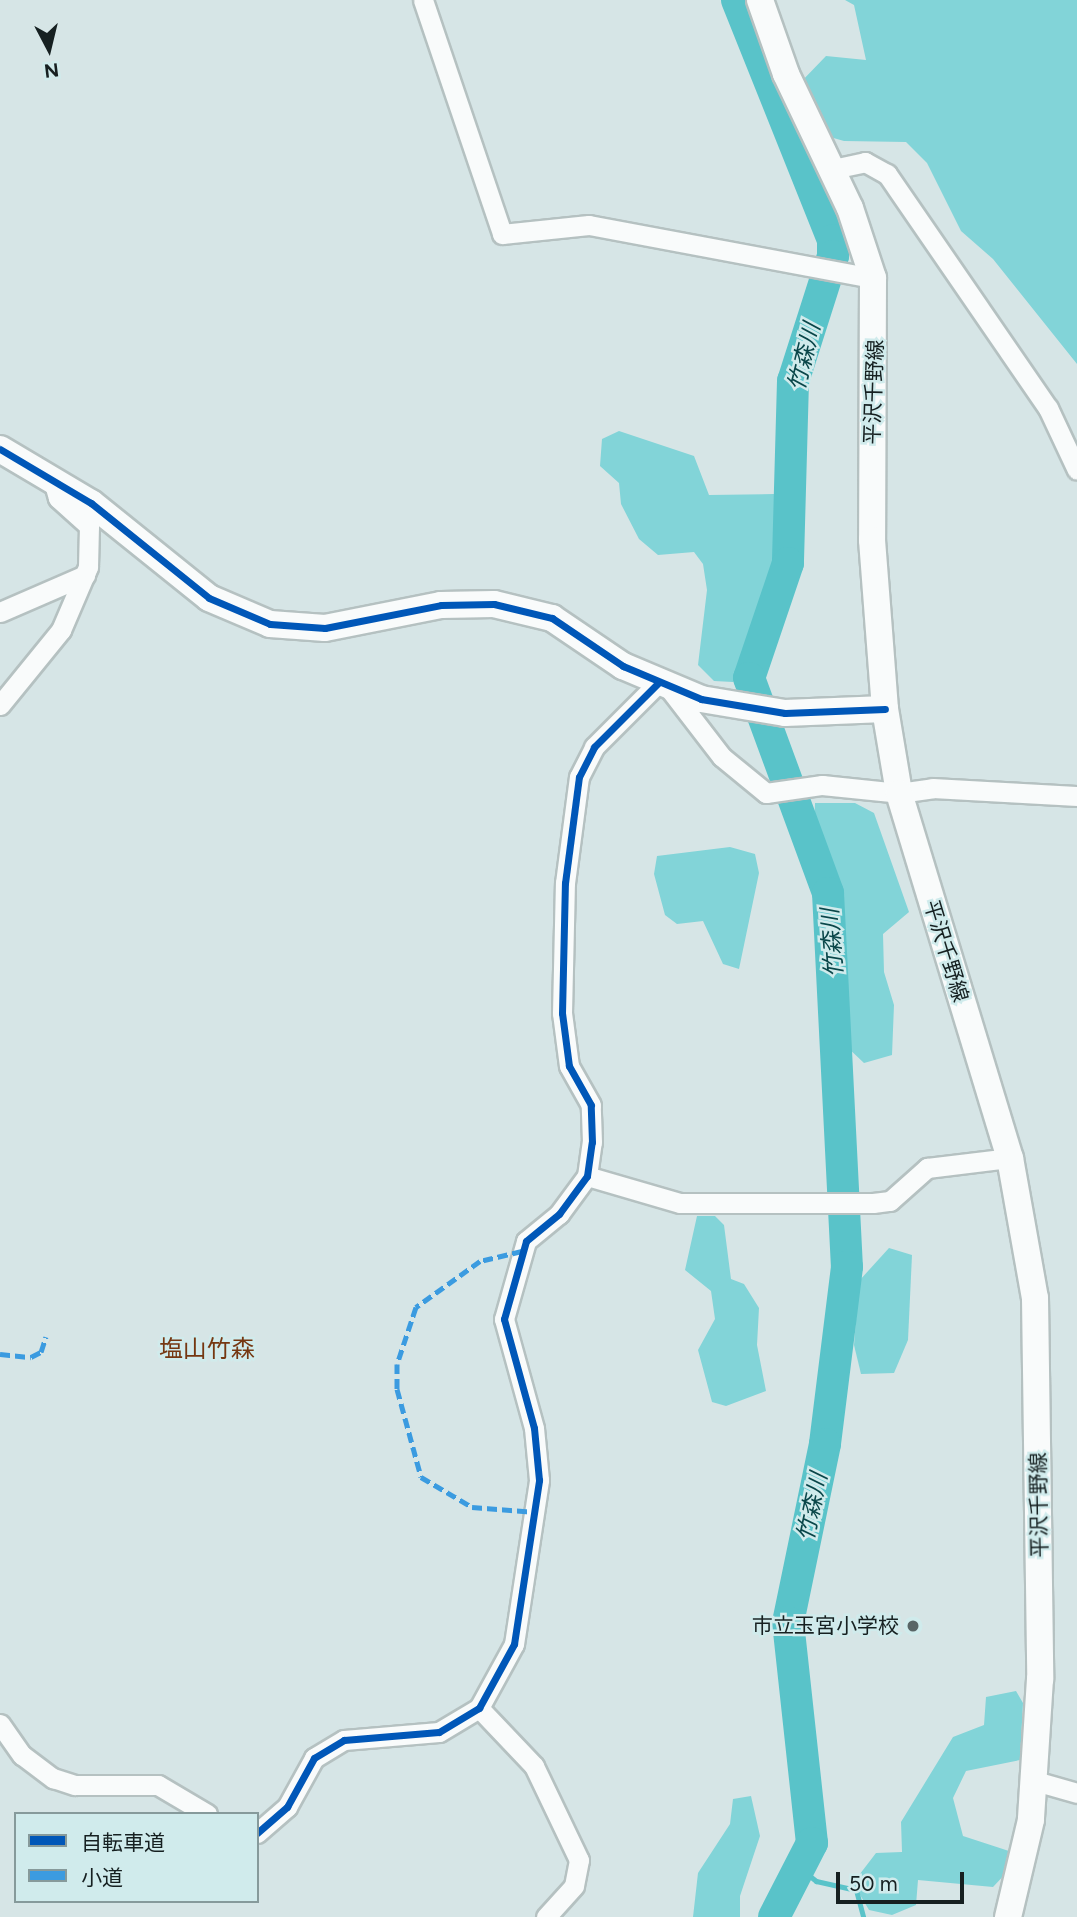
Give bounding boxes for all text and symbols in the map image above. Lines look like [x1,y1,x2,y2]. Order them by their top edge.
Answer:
north arrow [14,14,84,84]
text: N [43,58,60,83]
water label: 竹森川 [782,320,826,394]
street label: 平沢千野線 [860,339,888,445]
street label: 平沢千野線 [919,897,973,1005]
water label: 竹森川 [816,908,848,978]
district label: 塩山竹森 [159,1335,255,1363]
street label: 平沢千野線 [1025,1452,1053,1558]
water label: 竹森川 [791,1470,833,1544]
place label: 市立玉宮小学校 [752,1613,899,1639]
marker: 市立玉宮小学校 [905,1618,921,1634]
legend [14,1812,259,1903]
text: 自転車道 [81,1830,165,1855]
scale bar [839,1857,967,1901]
text: 小道 [81,1865,123,1890]
text: 50 m [849,1871,898,1896]

